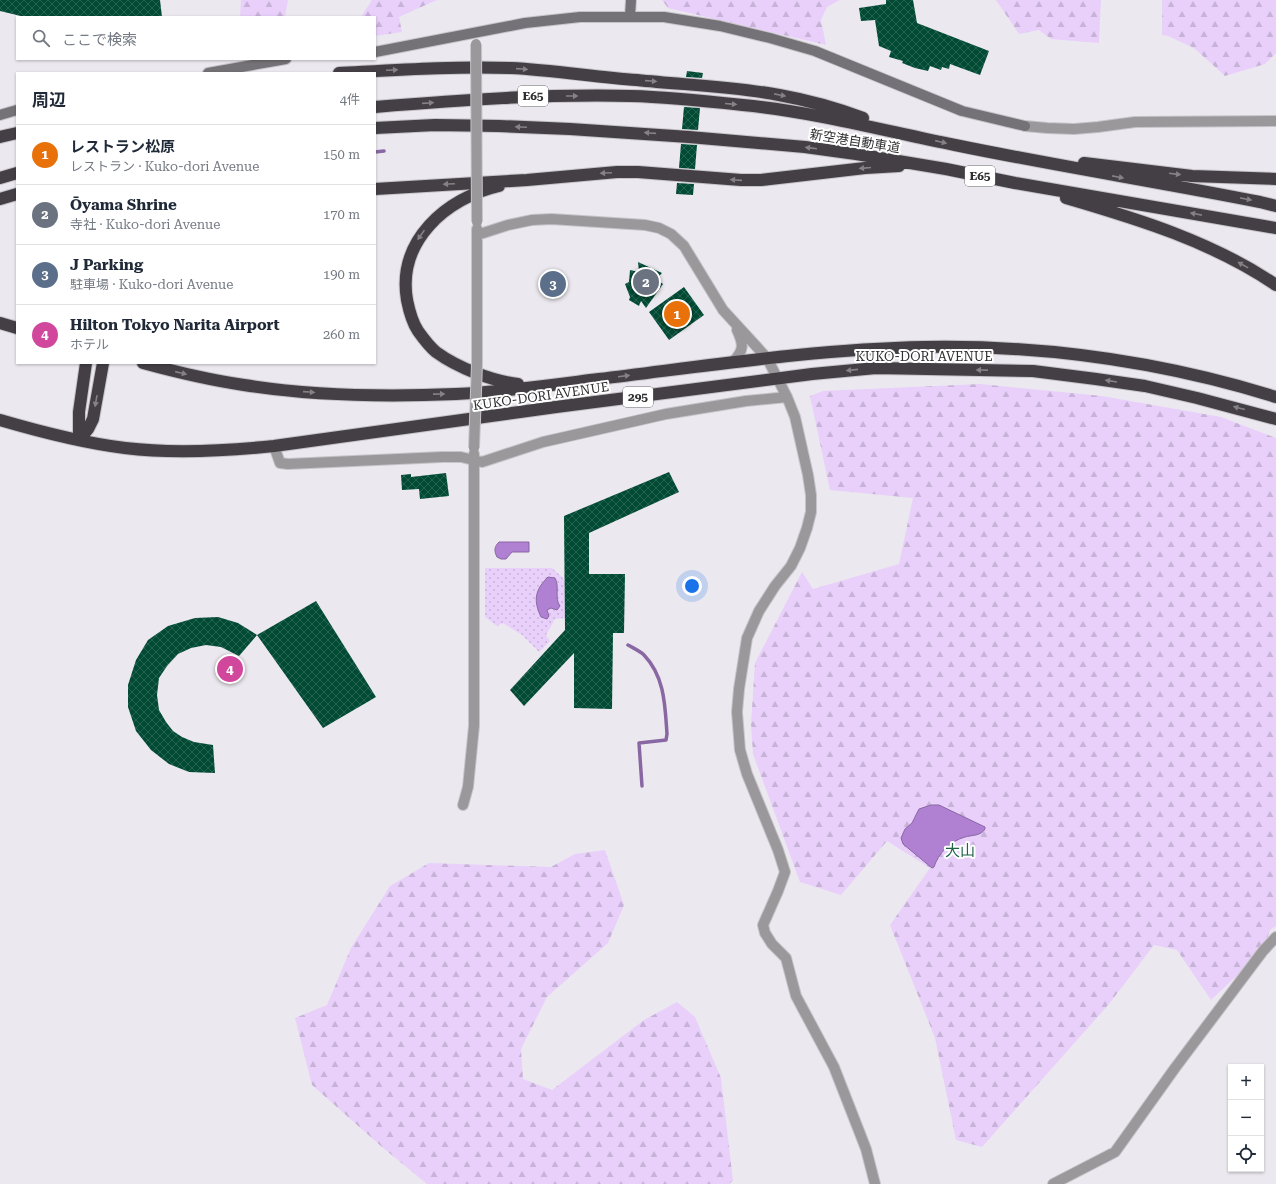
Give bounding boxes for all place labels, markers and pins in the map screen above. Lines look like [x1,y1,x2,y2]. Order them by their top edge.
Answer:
pin: 2 [633,267,659,297]
pin: 3 [540,269,566,299]
pin: 1 [664,299,690,329]
pin: 4 [217,654,243,684]

